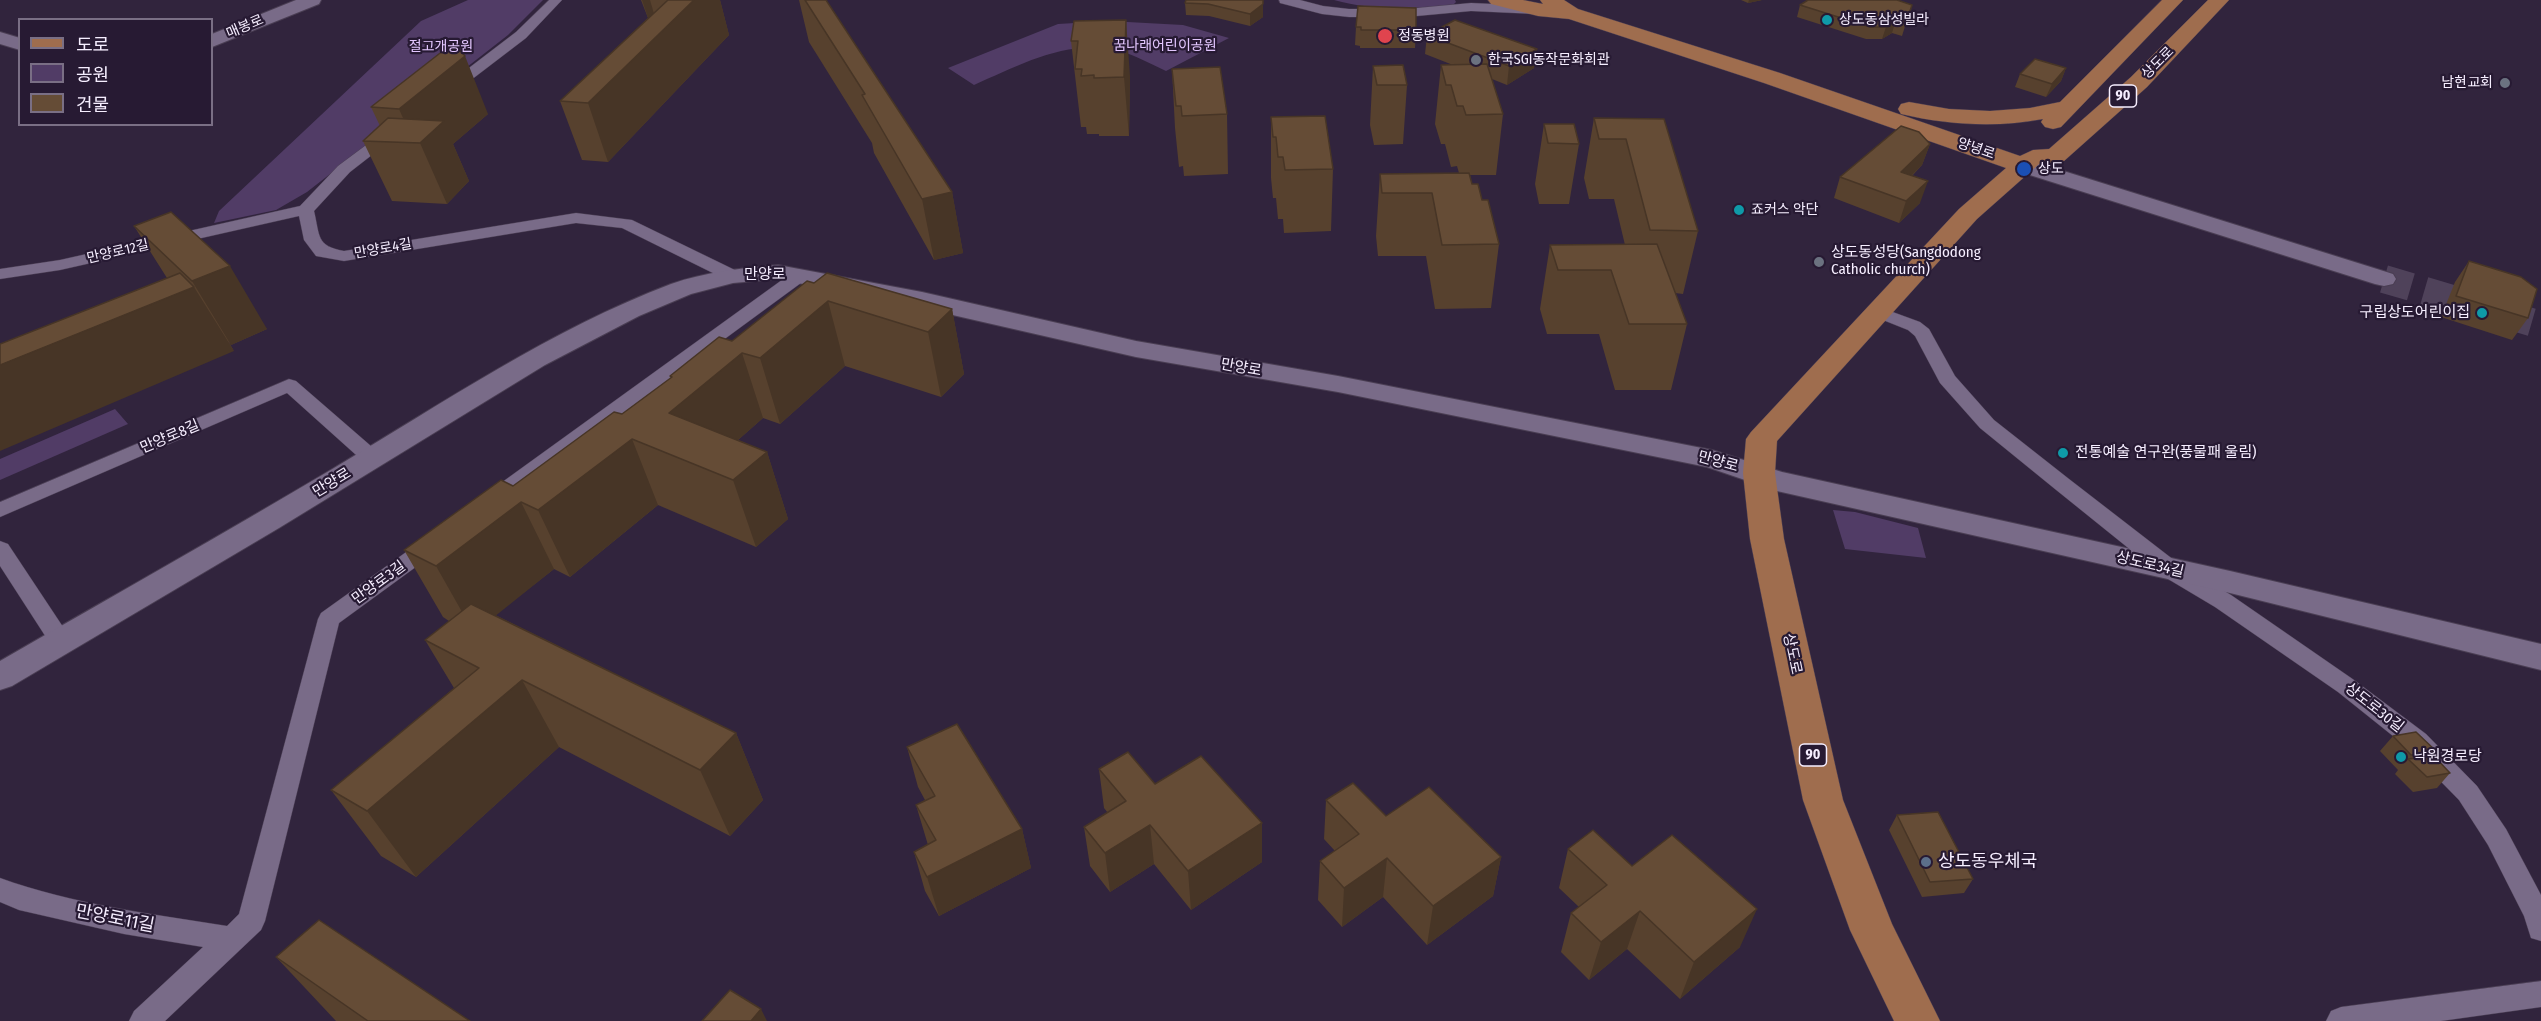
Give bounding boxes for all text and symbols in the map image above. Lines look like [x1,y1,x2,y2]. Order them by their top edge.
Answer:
street label: 매봉로 [224,12,266,42]
place label: 상도동삼성빌라 [1839,12,1929,28]
marker: 상도동삼성빌라 [1820,13,1834,27]
legend [18,18,213,126]
marker: 정동병원 [1376,27,1394,45]
place label: 정동병원 [1398,28,1450,44]
text: 도로 [76,34,109,56]
park label: 꿈나래어린이공원 [1113,38,1217,54]
park label: 절고개공원 [409,39,473,55]
street label: 상도로 [2138,43,2178,83]
place label: 한국SGI동작문화회관 [1488,52,1610,68]
marker: 한국SGI동작문화회관 [1469,53,1483,67]
text: 공원 [76,64,109,86]
place label: 남현교회 [2441,75,2493,91]
marker: 남현교회 [2498,76,2512,90]
road number: 90 [2110,85,2136,107]
text: 건물 [76,94,109,116]
street label: 양녕로 [1955,135,1997,163]
marker: 상도 [2015,160,2033,178]
place label: 상도 [2038,161,2064,177]
place label: 죠커스 악단 [1751,202,1819,218]
marker: 죠커스 악단 [1732,203,1746,217]
street label: 만양로4길 [353,236,413,262]
street label: 만양로12길 [85,237,151,267]
place label: 상도동성당(Sangdodong Catholic church) [1831,244,1981,279]
marker: 상도동성당(Sangdodong Catholic church) [1812,255,1826,269]
street label: 만양로 [744,266,786,284]
place label: 구립상도어린이집 [2360,304,2470,322]
marker: 구립상도어린이집 [2475,306,2489,320]
street label: 만양로 [1219,356,1263,380]
street label: 만양로8길 [138,416,202,458]
place label: 전통예술 연구완(풍물패 울림) [2075,444,2256,462]
marker: 전통예술 연구완(풍물패 울림) [2056,446,2070,460]
street label: 만양로 [1696,448,1740,476]
street label: 만양로 [310,465,354,501]
street label: 상도로34길 [2114,548,2186,582]
street label: 만양로3길 [349,558,409,608]
street label: 상도로 [1779,632,1805,676]
street label: 상도로30길 [2341,679,2407,737]
road number: 90 [1800,744,1826,766]
place label: 낙원경로당 [2413,748,2482,766]
marker: 낙원경로당 [2394,750,2408,764]
place label: 상도동우체국 [1938,851,2037,873]
marker: 상도동우체국 [1919,855,1933,869]
street label: 만양로11길 [74,901,156,937]

